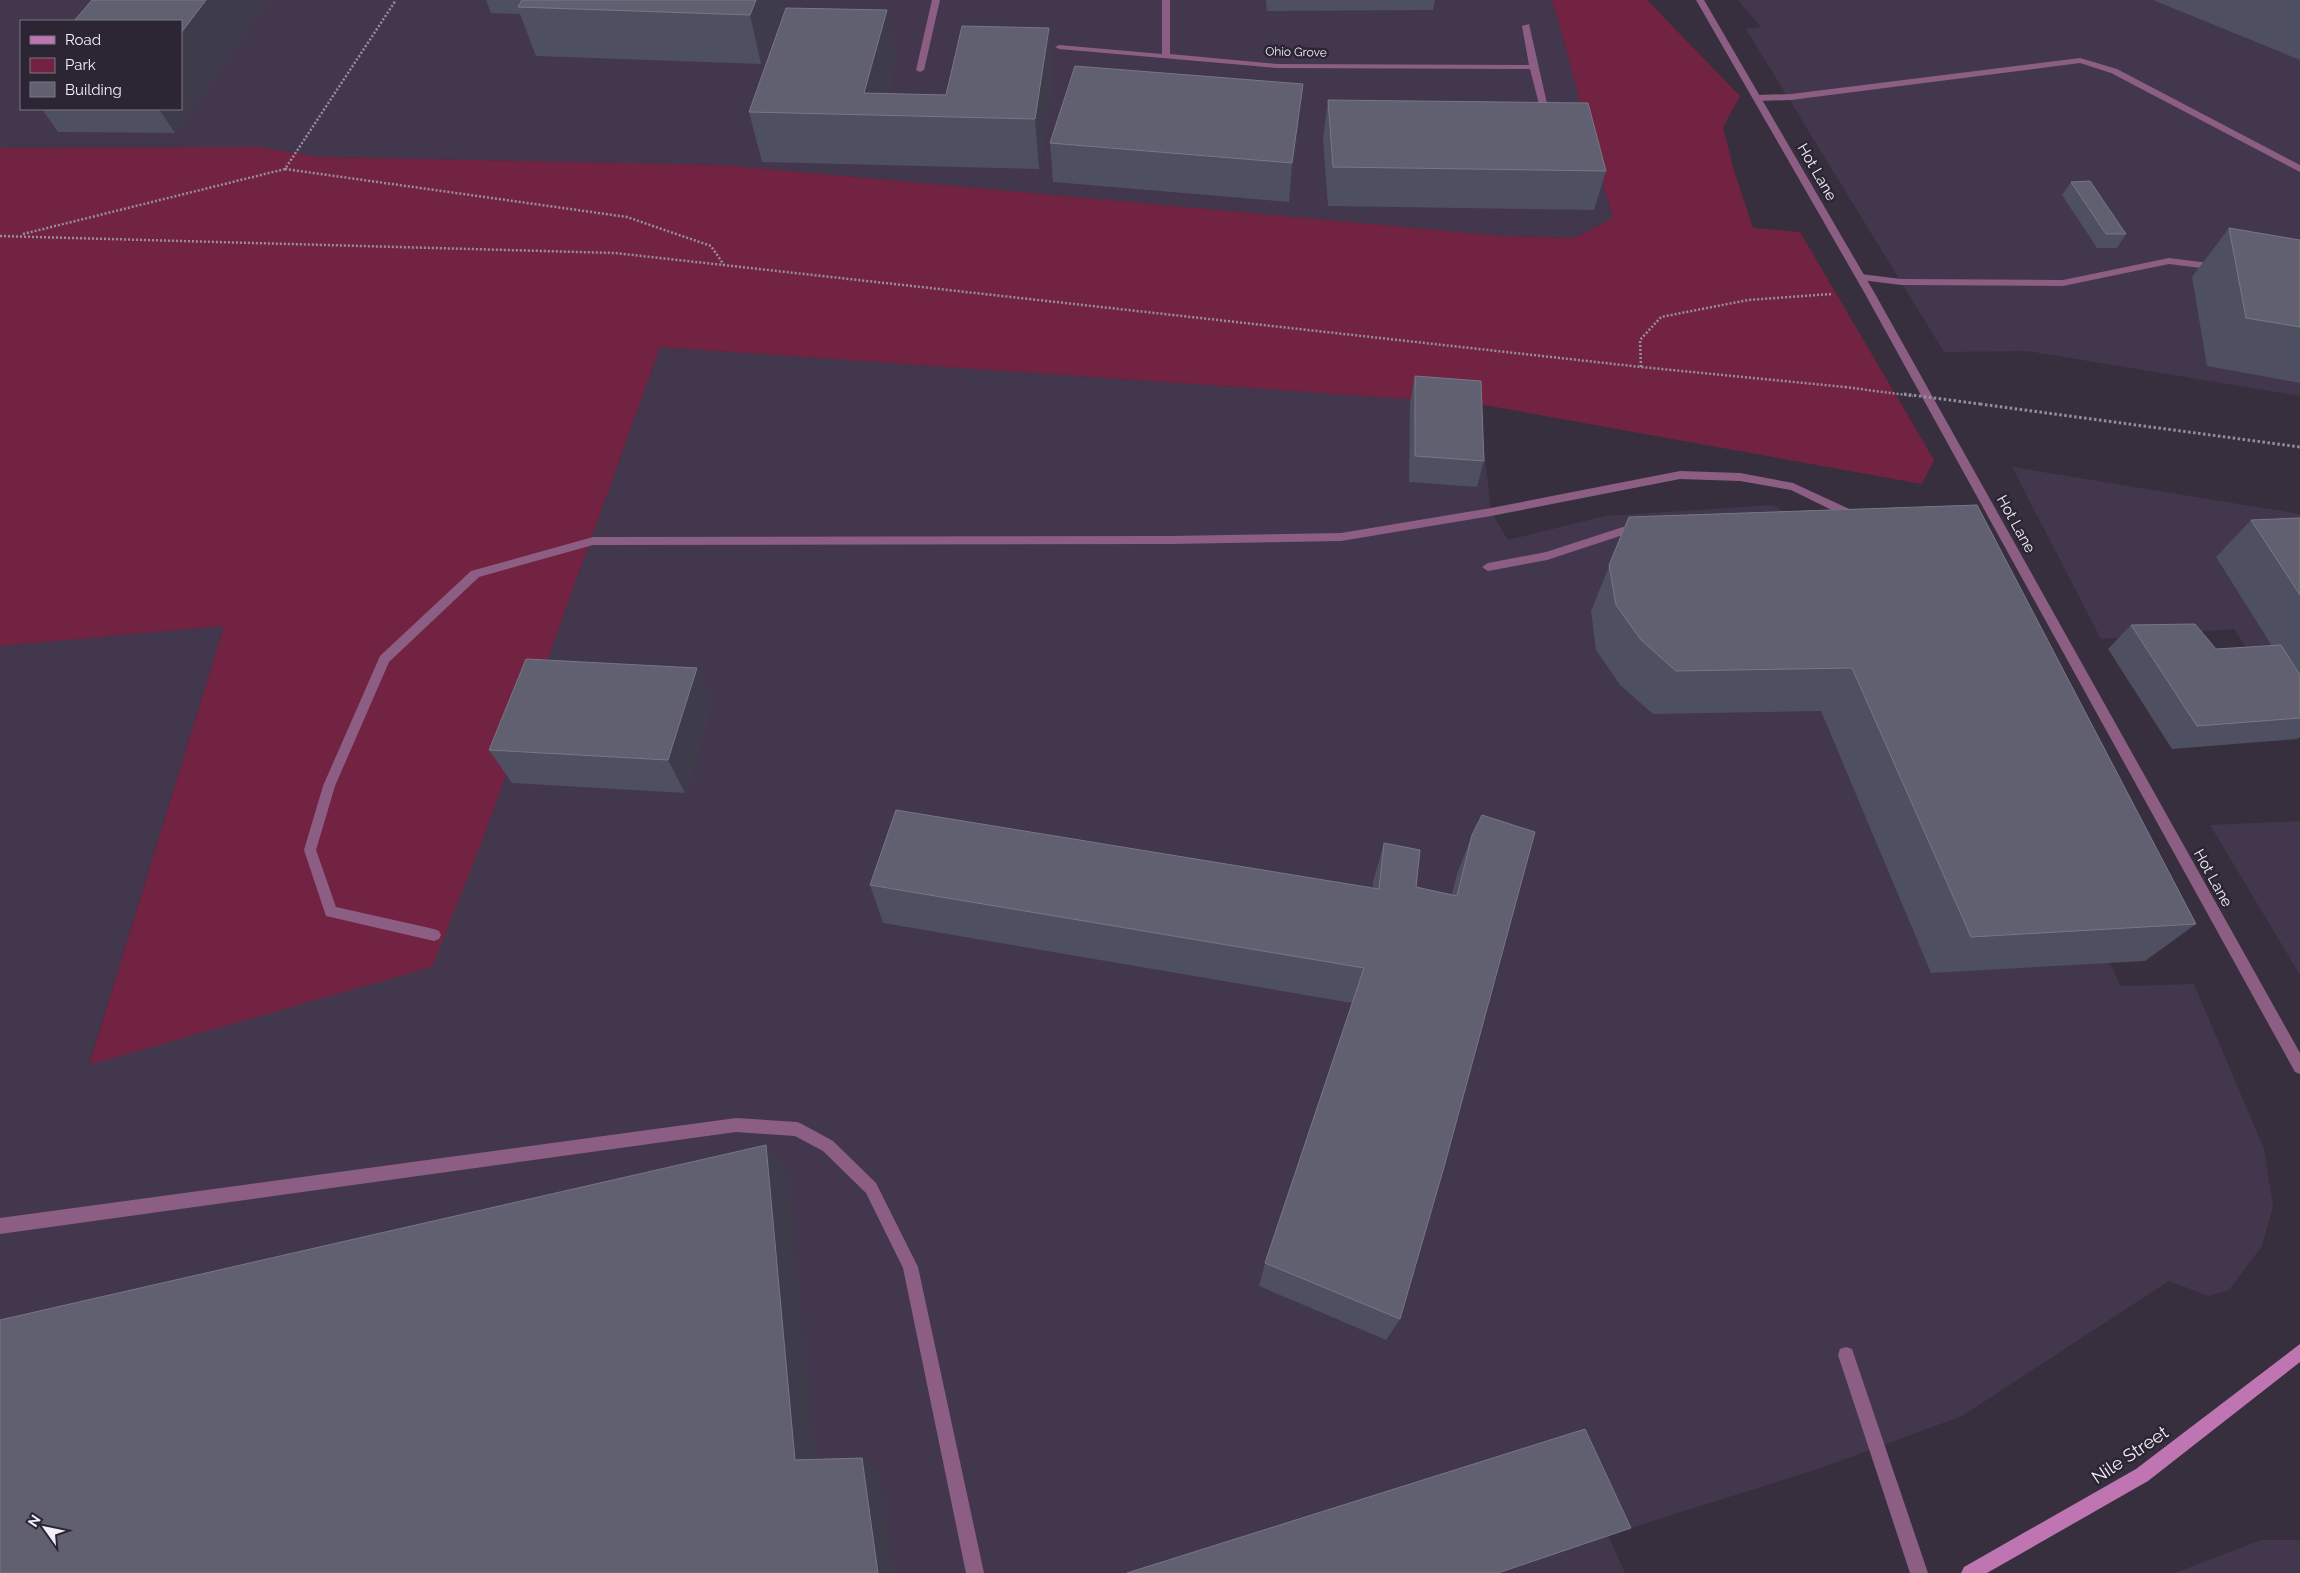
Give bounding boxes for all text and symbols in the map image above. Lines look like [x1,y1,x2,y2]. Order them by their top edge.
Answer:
legend [20,20,182,110]
text: Road [65,31,101,49]
street label: Ohio Grove [1265,44,1327,60]
text: Park [65,56,96,74]
text: Building [65,81,122,99]
street label: Hot Lane [1793,140,1841,204]
street label: Hot Lane [1993,492,2039,556]
street label: Hot Lane [2190,846,2236,910]
street label: Nile Street [2087,1421,2172,1488]
north arrow [20,1503,70,1553]
text: N [24,1512,44,1530]

